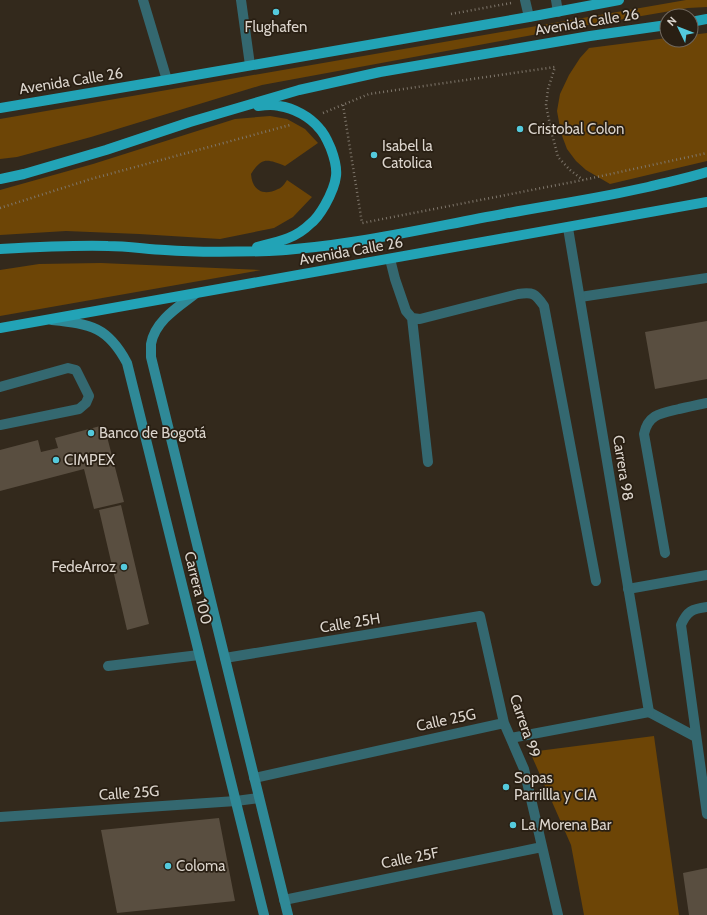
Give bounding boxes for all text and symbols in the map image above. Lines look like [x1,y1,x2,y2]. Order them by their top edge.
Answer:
street label: Avenida Calle 26 [534,5,640,39]
marker: Flughafen [271,7,281,17]
north arrow [659,8,699,48]
text: N [664,14,679,29]
place label: Flughafen [245,18,307,36]
street label: Avenida Calle 26 [18,64,124,98]
place label: Cristobal Colon [528,120,624,138]
marker: Cristobal Colon [515,124,525,134]
place label: Isabel la Catolica [382,137,434,172]
marker: Isabel la Catolica [369,150,379,160]
street label: Avenida Calle 26 [298,233,404,269]
place label: Banco de Bogotá [99,424,207,442]
marker: Banco de Bogotá [86,428,96,438]
street label: Carrera 98 [609,434,637,502]
place label: CIMPEX [64,451,115,469]
marker: CIMPEX [51,455,61,465]
street label: Carrera 100 [180,550,216,626]
place label: FedeArroz [52,558,116,576]
marker: FedeArroz [119,562,129,572]
street label: Calle 25H [318,609,382,637]
street label: Carrera 99 [506,692,544,760]
street label: Calle 25G [415,705,477,735]
place label: Sopas Parrillla y CIA [514,769,597,804]
street label: Calle 25G [98,782,160,804]
marker: Sopas Parrillla y CIA [501,782,511,792]
place label: La Morena Bar [521,816,612,834]
marker: La Morena Bar [508,820,518,830]
street label: Calle 25F [380,844,440,872]
place label: Coloma [176,857,226,875]
marker: Coloma [163,861,173,871]

